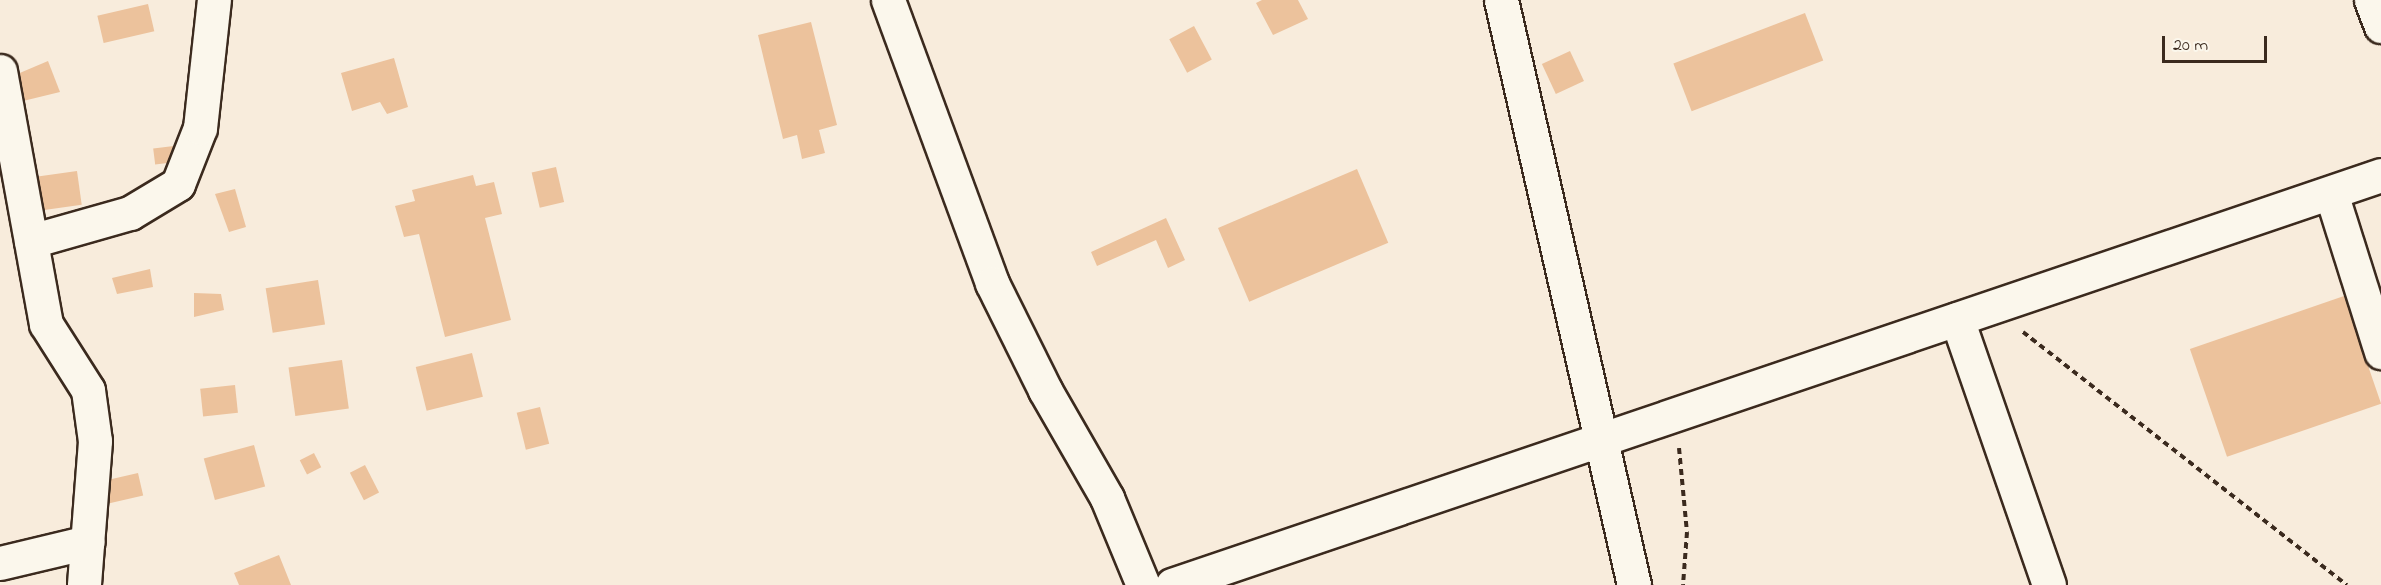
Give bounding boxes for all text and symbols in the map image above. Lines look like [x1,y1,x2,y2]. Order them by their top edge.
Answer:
scale bar [2165,24,2270,62]
text: 20 m [2173,33,2208,59]

